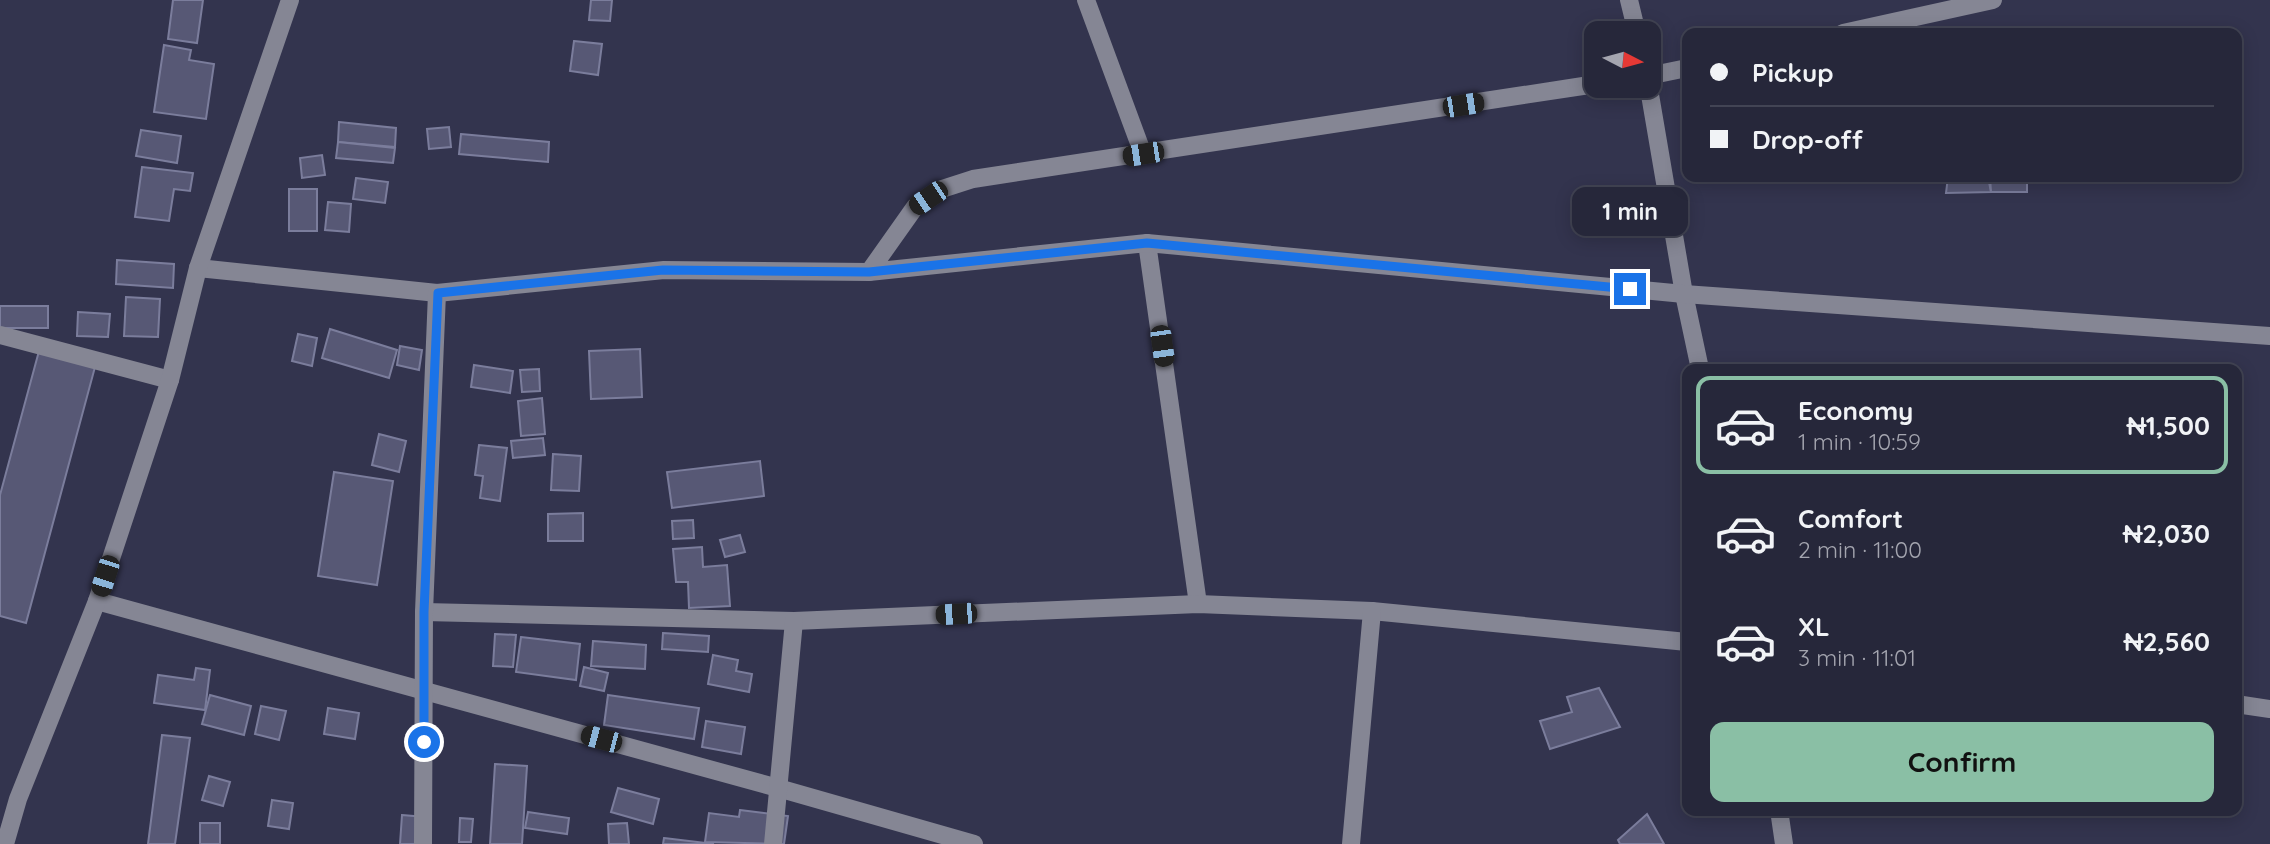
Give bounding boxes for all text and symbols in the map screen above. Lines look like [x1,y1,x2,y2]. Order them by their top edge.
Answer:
north arrow [1584,21,1661,98]
map controls [1584,21,1661,98]
text: Pickup [1752,56,1834,89]
car [1441,91,1486,119]
text: Drop-off [1752,123,1863,156]
car [1121,140,1166,168]
car [905,178,952,218]
callout: 1 min [1572,188,1688,236]
text: 1 min [1602,197,1658,226]
route end [1614,273,1646,305]
car [1149,324,1176,368]
icon: car [1714,394,1777,457]
text: Economy [1798,394,1913,427]
text: ₦1,500 [2127,409,2210,442]
text: 1 min · 10:59 [1798,427,1921,456]
icon: car [1714,502,1777,565]
text: Comfort [1798,502,1903,535]
text: ₦2,030 [2123,517,2210,550]
text: 2 min · 11:00 [1798,535,1922,564]
car [89,553,122,599]
car [935,602,978,626]
icon: car [1714,610,1777,673]
text: XL [1798,610,1830,643]
text: ₦2,560 [2124,625,2210,658]
text: 3 min · 11:01 [1798,643,1916,672]
button: Confirm [1710,722,2214,802]
car [578,723,625,755]
route start [408,726,440,758]

